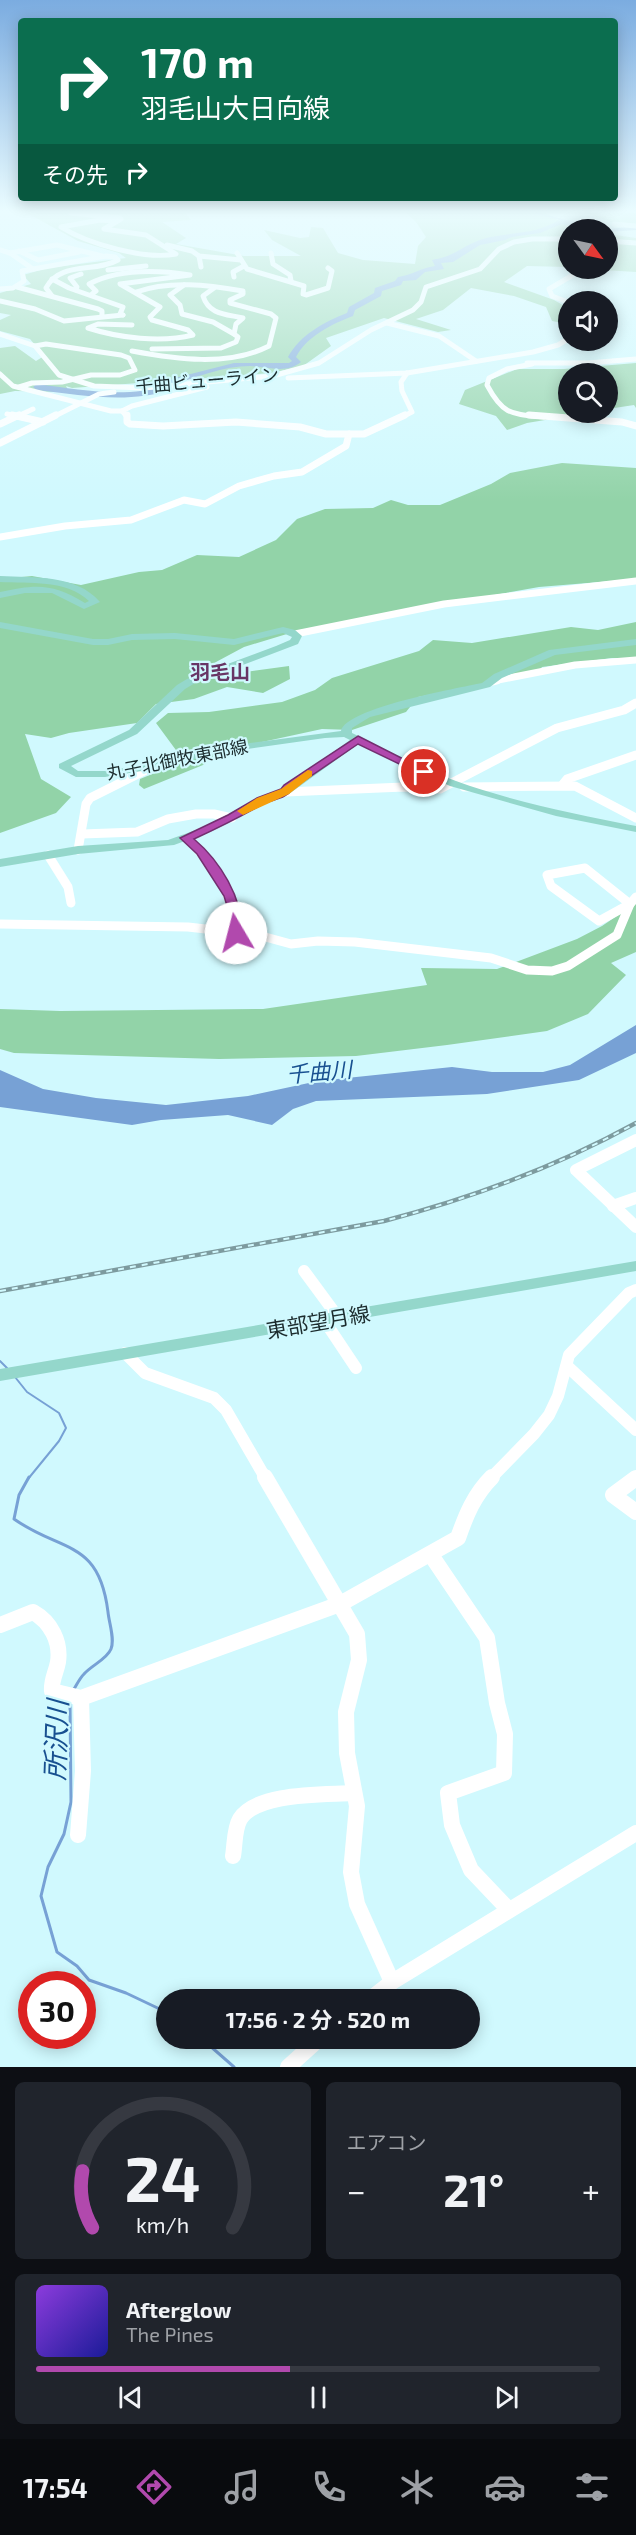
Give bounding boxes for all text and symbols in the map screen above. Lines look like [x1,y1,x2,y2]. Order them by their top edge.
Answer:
text: 170 m [141,36,254,86]
icon: right [42,42,120,120]
text: 羽毛山大日向線 [141,91,330,123]
icon: right [120,156,153,189]
text: その先 [42,161,108,187]
north arrow [558,219,618,279]
map controls [558,219,618,423]
button: sound [558,291,618,351]
street label: 千曲ビューライン [134,363,280,397]
button: search [558,363,618,423]
district label: 羽毛山 [190,659,250,683]
street label: 丸子北御牧東部線 [104,734,250,784]
pin [398,746,449,797]
icon: arrive [407,755,440,788]
position arrow [204,901,268,965]
water label: 千曲川 [285,1055,355,1087]
street label: 東部望月線 [264,1300,372,1342]
water label: 所沢川 [38,1696,73,1781]
speed limit sign: 30 [18,1971,96,2049]
text: 17:56 · 2 分 · 520 m [226,2006,410,2032]
text: エアコン [347,2130,427,2154]
text: 24 [125,2140,201,2215]
text: 21° [443,2162,504,2216]
text: − [347,2170,366,2210]
text: + [582,2170,600,2210]
text: km/h [136,2212,189,2237]
text: Afterglow [126,2296,231,2322]
text: The Pines [126,2322,214,2346]
icon: previous [114,2381,147,2414]
icon: pause [302,2381,335,2414]
icon: next [490,2381,523,2414]
icon: directions [133,2466,175,2508]
icon: music [221,2466,263,2508]
icon: phone [308,2466,350,2508]
icon: climate [396,2466,438,2508]
icon: car [484,2466,526,2508]
icon: filters [571,2466,613,2508]
text: 17:54 [23,2471,88,2503]

